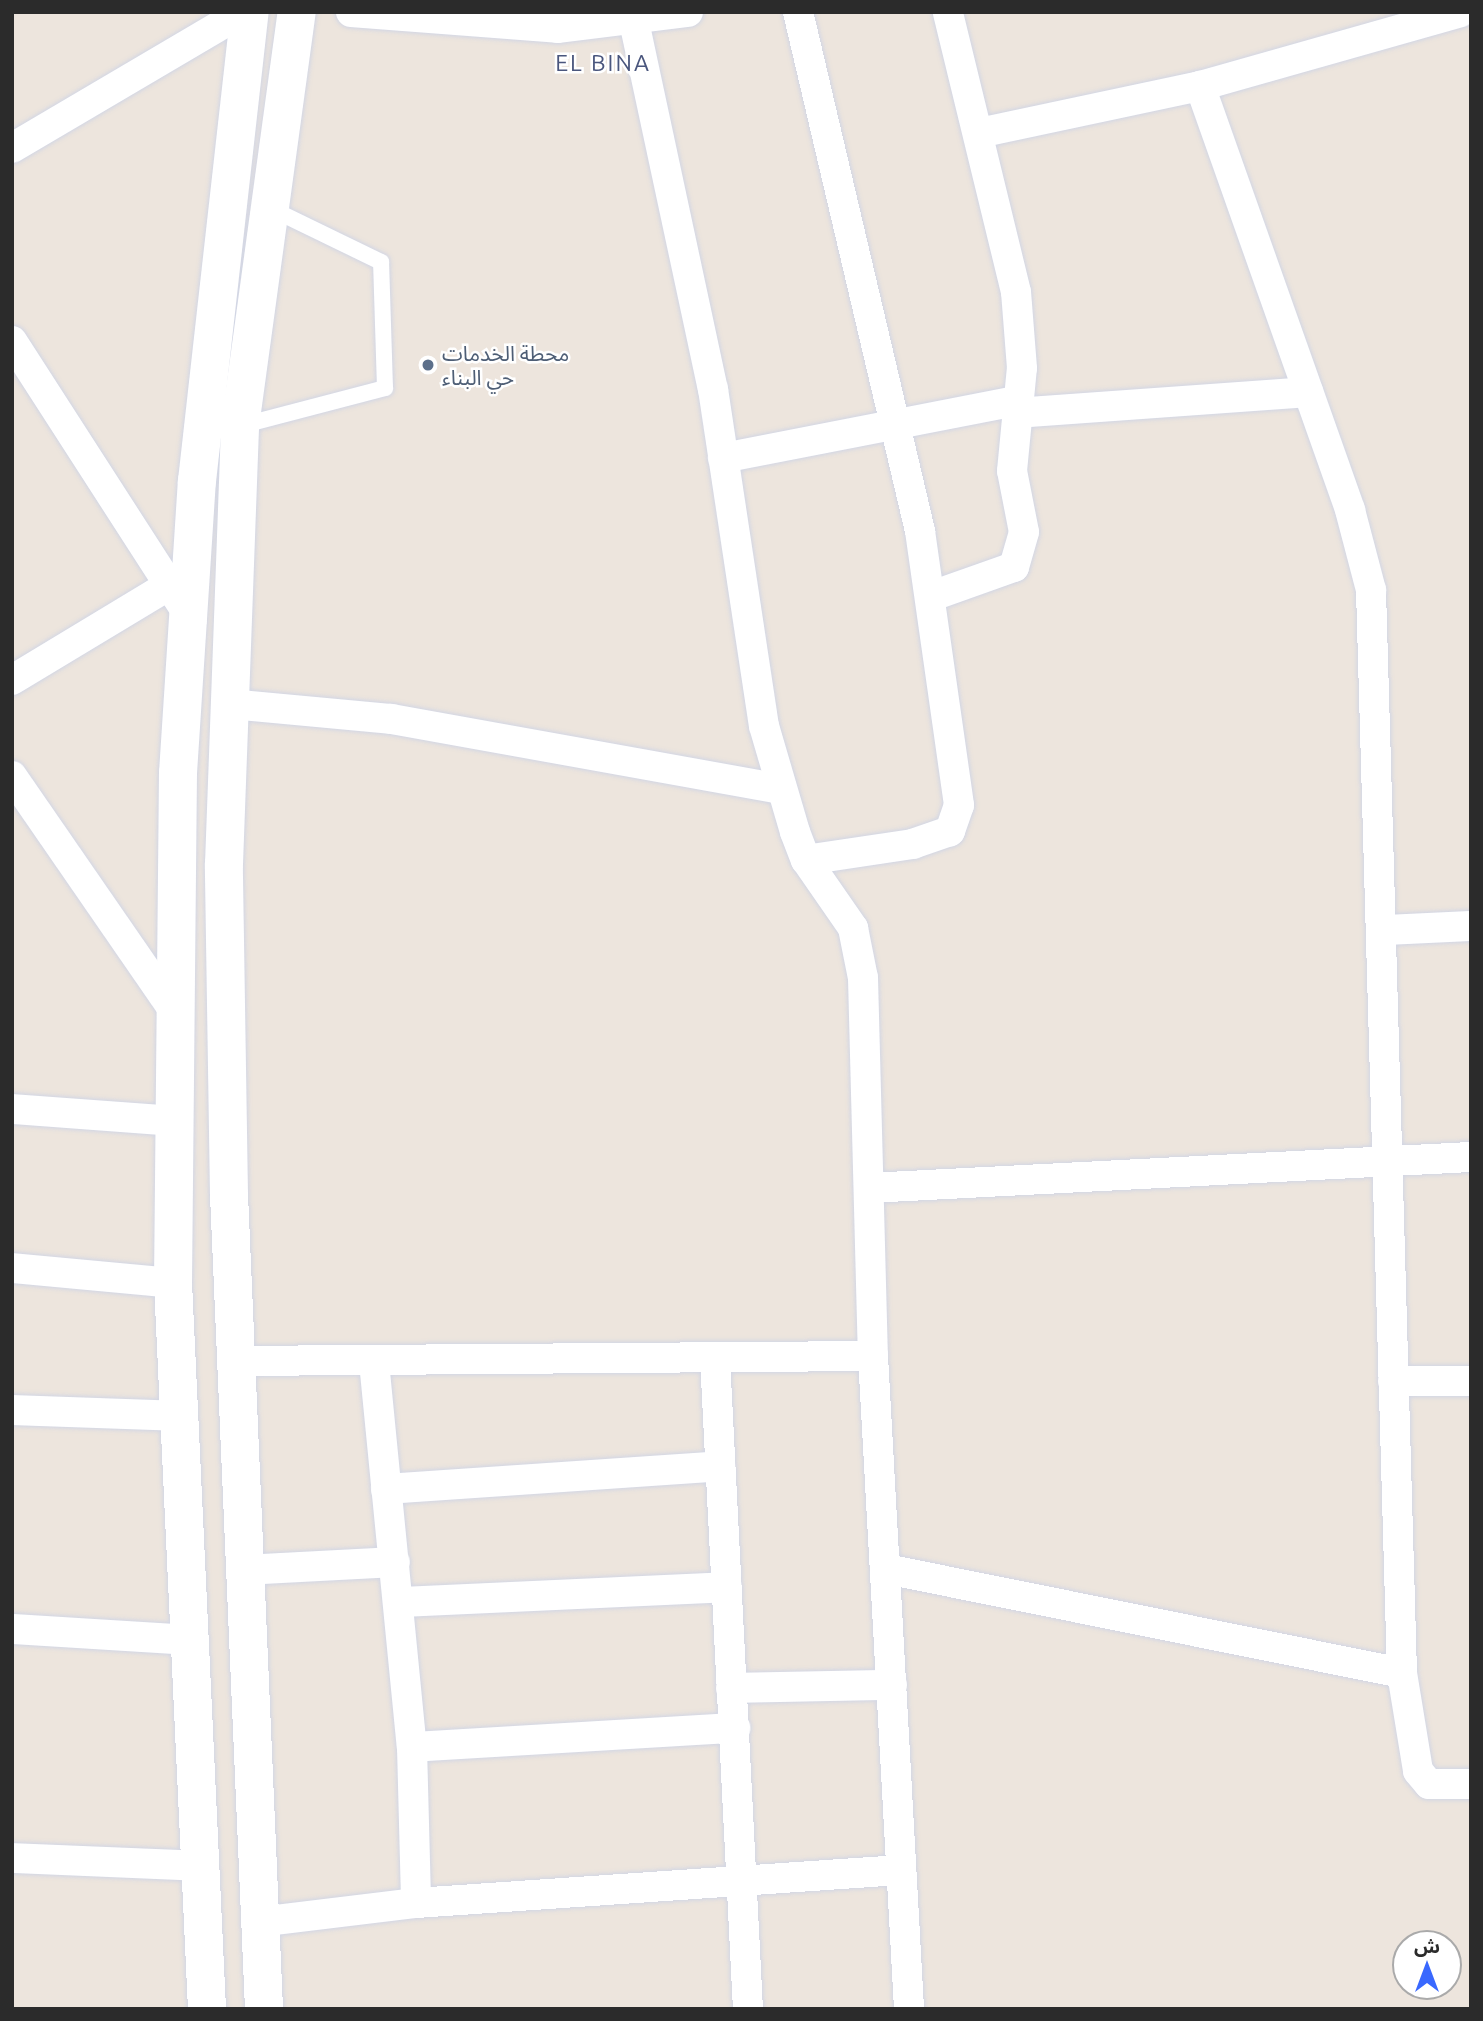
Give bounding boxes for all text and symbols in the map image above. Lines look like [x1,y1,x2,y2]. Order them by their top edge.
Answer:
district label: EL BINA [556,49,650,77]
place label: محطة الخدمات حي البناء [442,340,569,390]
marker: محطة الخدمات حي البناء [420,357,436,373]
north arrow [1392,1930,1462,2000]
text: ش [1414,1935,1440,1957]

